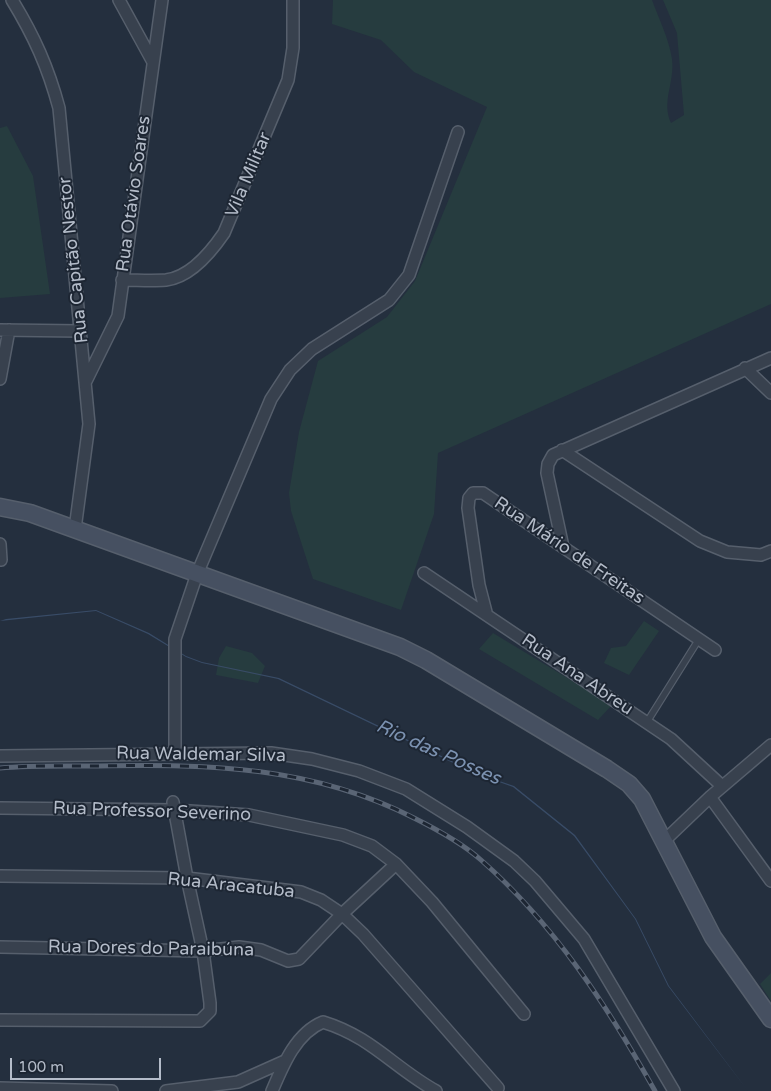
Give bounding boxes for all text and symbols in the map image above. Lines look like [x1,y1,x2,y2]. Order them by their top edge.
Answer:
street label: Rua Otávio Soares [112,115,156,273]
street label: Vila Militar [221,129,277,221]
street label: Rua Capitão Nestor [55,176,93,344]
street label: Rua Mário de Freitas [490,493,648,609]
street label: Rua Ana Abreu [517,630,637,720]
water label: Rio das Posses [372,715,504,791]
street label: Rua Waldemar Silva [116,743,286,767]
street label: Rua Professor Severino [52,798,252,826]
street label: Rua Aracatuba [166,869,296,903]
street label: Rua Dores do Paraibúna [48,936,254,962]
scale bar [12,1048,164,1080]
text: 100 m [18,1058,64,1076]

